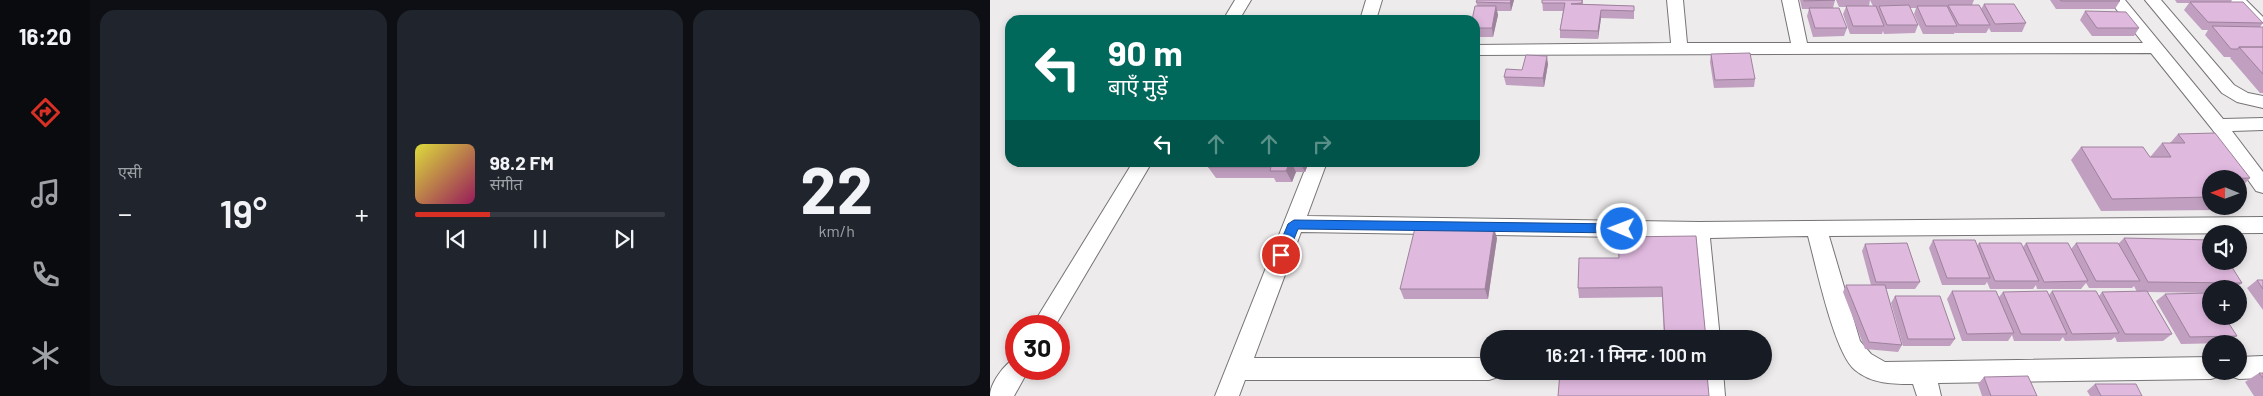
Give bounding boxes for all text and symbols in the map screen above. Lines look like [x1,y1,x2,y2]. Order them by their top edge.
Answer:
text: 16:20 [19,23,71,49]
text: 90 m [1108,31,1183,73]
icon: left [1025,35,1090,100]
text: बाएँ मुड़ें [1108,73,1168,99]
icon: directions [28,95,63,130]
icon: left [1149,130,1177,158]
icon: ahead [1202,130,1230,158]
icon: ahead [1255,130,1283,158]
icon: right [1308,130,1336,158]
text: 22 [800,149,873,227]
text: 98.2 FM [490,151,554,174]
text: एसी [118,162,142,181]
north arrow [2202,170,2248,215]
map controls [2202,170,2247,380]
text: संगीत [490,174,523,193]
icon: music [28,176,63,211]
text: 19° [219,190,267,236]
text: − [118,196,132,230]
text: + [355,196,369,230]
position arrow [1595,202,1647,254]
text: km/h [819,221,855,240]
icon: previous [442,225,470,253]
icon: pause [526,225,554,253]
icon: next [610,225,638,253]
button: sound [2202,225,2247,270]
pin [1260,234,1302,276]
icon: arrive [1267,241,1295,269]
icon: phone [28,257,63,292]
button: + [2202,280,2247,325]
speed limit sign: 30 [1005,315,1070,380]
button: − [2202,335,2247,380]
icon: climate [28,338,63,373]
text: 16:21 · 1 मिनट · 100 m [1545,343,1707,366]

